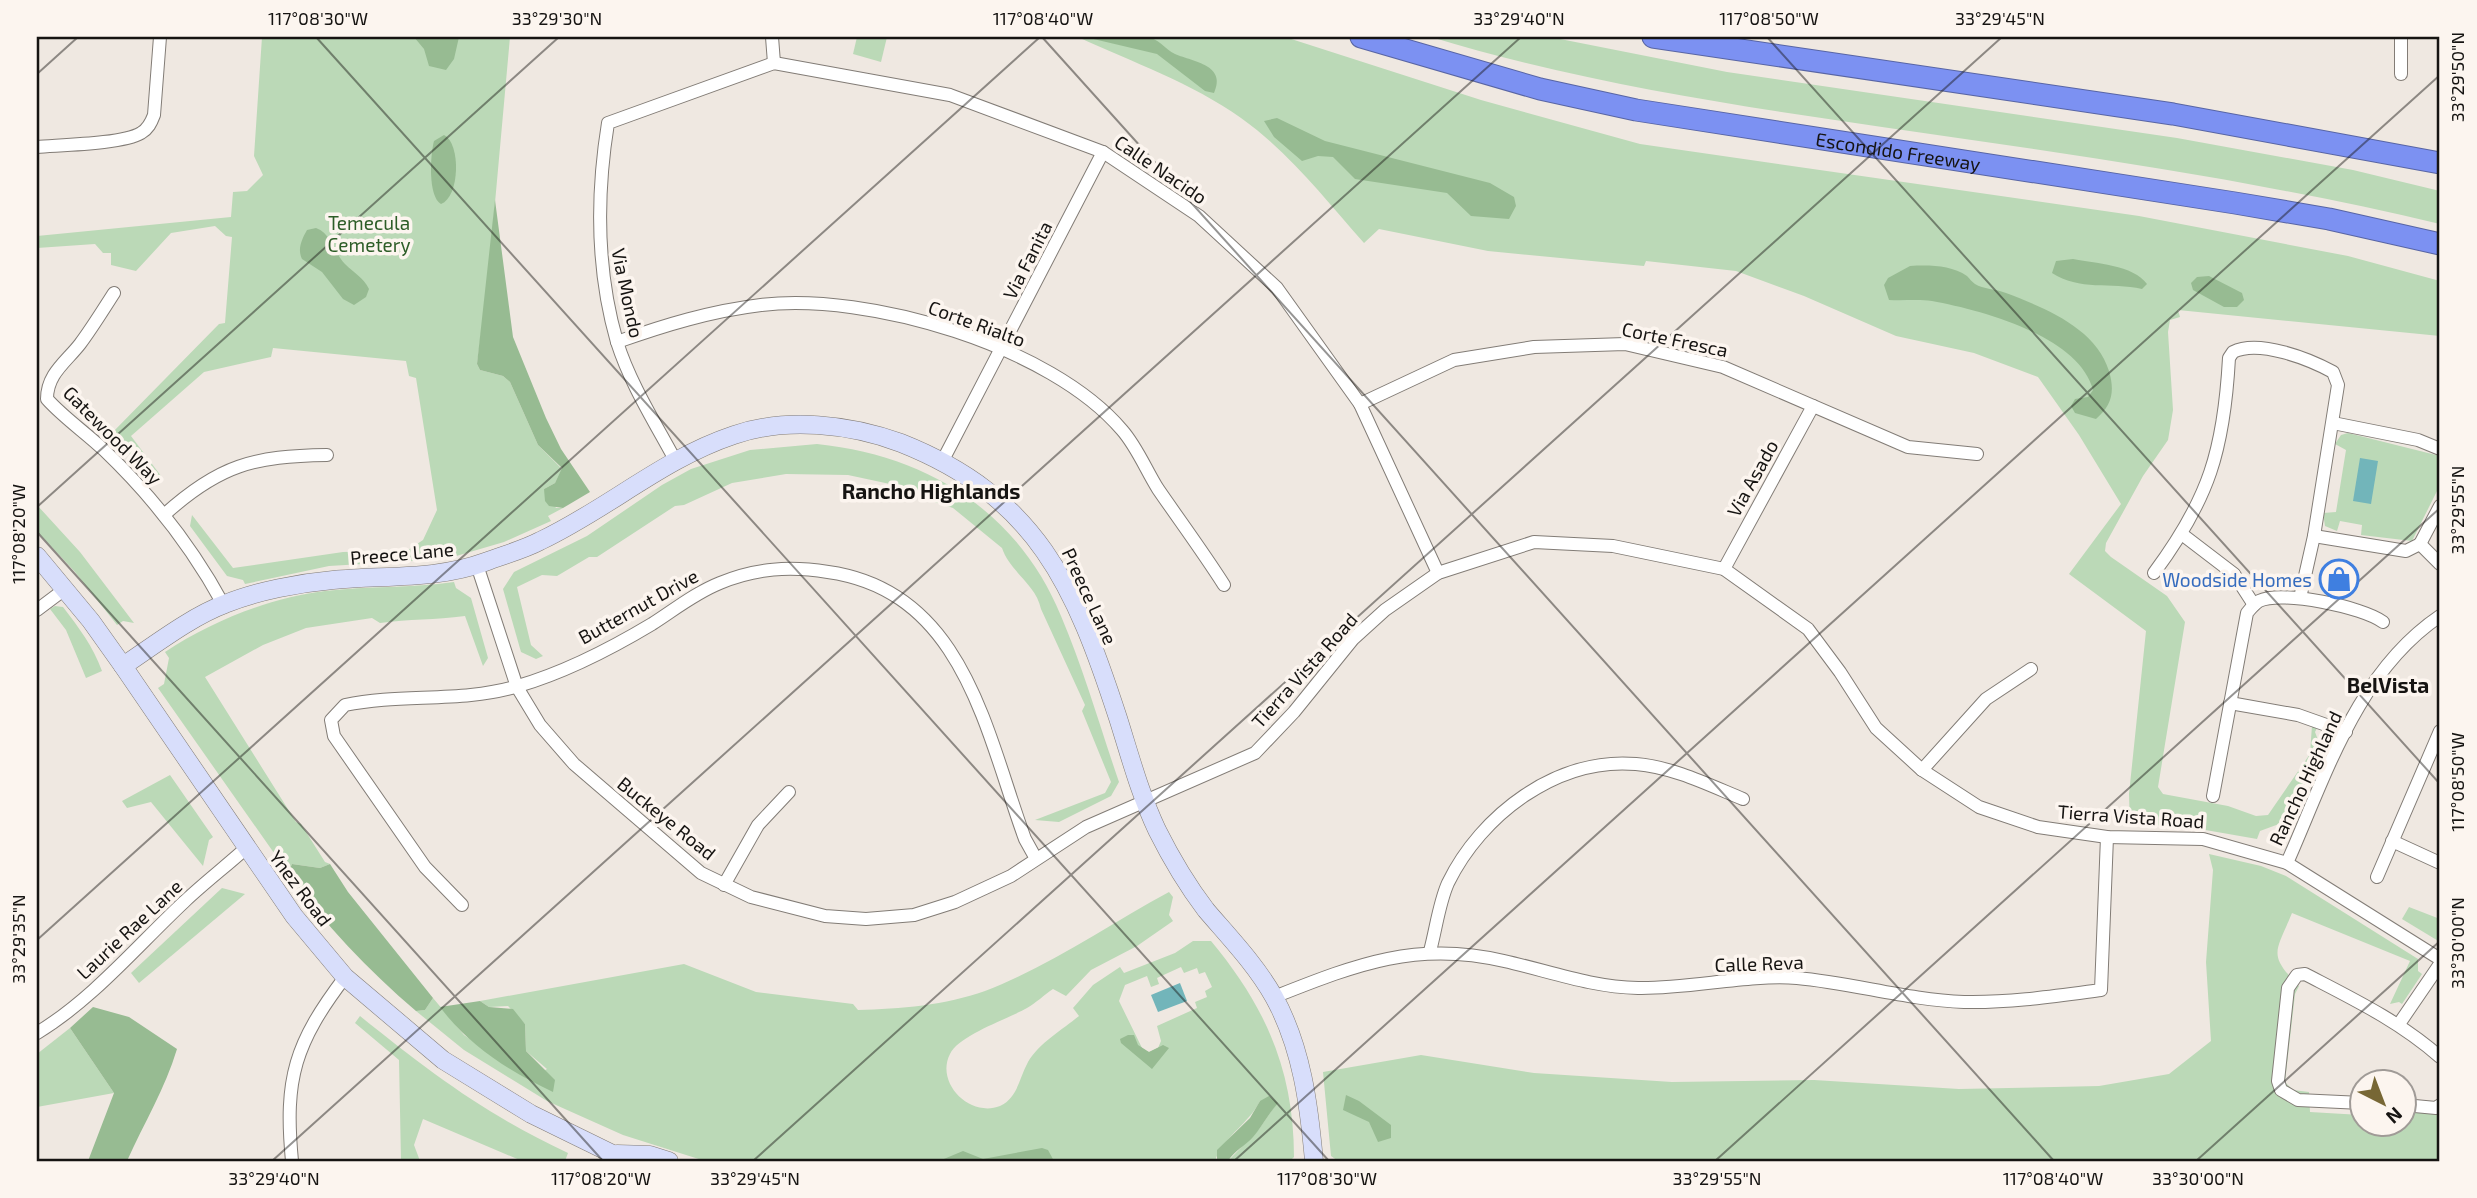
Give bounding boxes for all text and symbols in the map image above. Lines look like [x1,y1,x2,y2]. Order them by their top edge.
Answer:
text: 117°08'30"W [268,7,368,29]
text: 33°29'30"N [512,7,602,29]
text: 117°08'40"W [993,7,1093,29]
text: 33°29'40"N [1473,7,1565,29]
text: 117°08'50"W [1719,7,1819,29]
text: 33°29'45"N [1955,7,2045,29]
text: 33°29'50"N [2446,32,2468,122]
street label: Escondido Freeway [1814,127,1982,175]
street label: Calle Nacido [1110,130,1212,208]
park label: Temecula Cemetery [328,211,411,256]
street label: Via Fanita [998,217,1056,303]
street label: Via Mondo [607,246,649,340]
street label: Corte Rialto [925,295,1029,351]
street label: Corte Fresca [1620,317,1730,361]
street label: Gatewood Way [59,381,167,489]
street label: Via Asado [1722,436,1782,520]
text: 33°29'55"N [2446,465,2468,555]
district label: Rancho Highlands [842,478,1020,503]
text: 117°08'20"W [7,484,29,584]
street label: Preece Lane [349,537,455,569]
street label: Preece Lane [1058,544,1122,648]
shop icon: Woodside Homes [2318,558,2360,600]
street label: Butternut Drive [574,564,702,648]
place label: Woodside Homes [2162,568,2312,591]
street label: Tierra Vista Road [1246,608,1362,732]
district label: BelVista [2347,672,2429,697]
street label: Rancho Highland [2264,707,2346,849]
text: 117°08'50"W [2446,732,2468,832]
street label: Buckeye Road [613,771,721,865]
street label: Tierra Vista Road [2057,799,2205,833]
street label: Ynez Road [265,846,337,930]
street label: Laurie Rae Lane [71,874,187,984]
text: 33°29'35"N [7,894,29,984]
text: 33°30'00"N [2446,897,2468,989]
street label: Calle Reva [1714,950,1804,976]
north arrow [2348,1068,2418,1138]
text: N [2382,1103,2408,1129]
text: 33°29'40"N [228,1167,320,1189]
text: 117°08'20"W [551,1167,651,1189]
text: 33°29'45"N [710,1167,800,1189]
text: 117°08'30"W [1277,1167,1377,1189]
text: 33°29'55"N [1672,1167,1762,1189]
text: 117°08'40"W [2003,1167,2103,1189]
text: 33°30'00"N [2152,1167,2244,1189]

